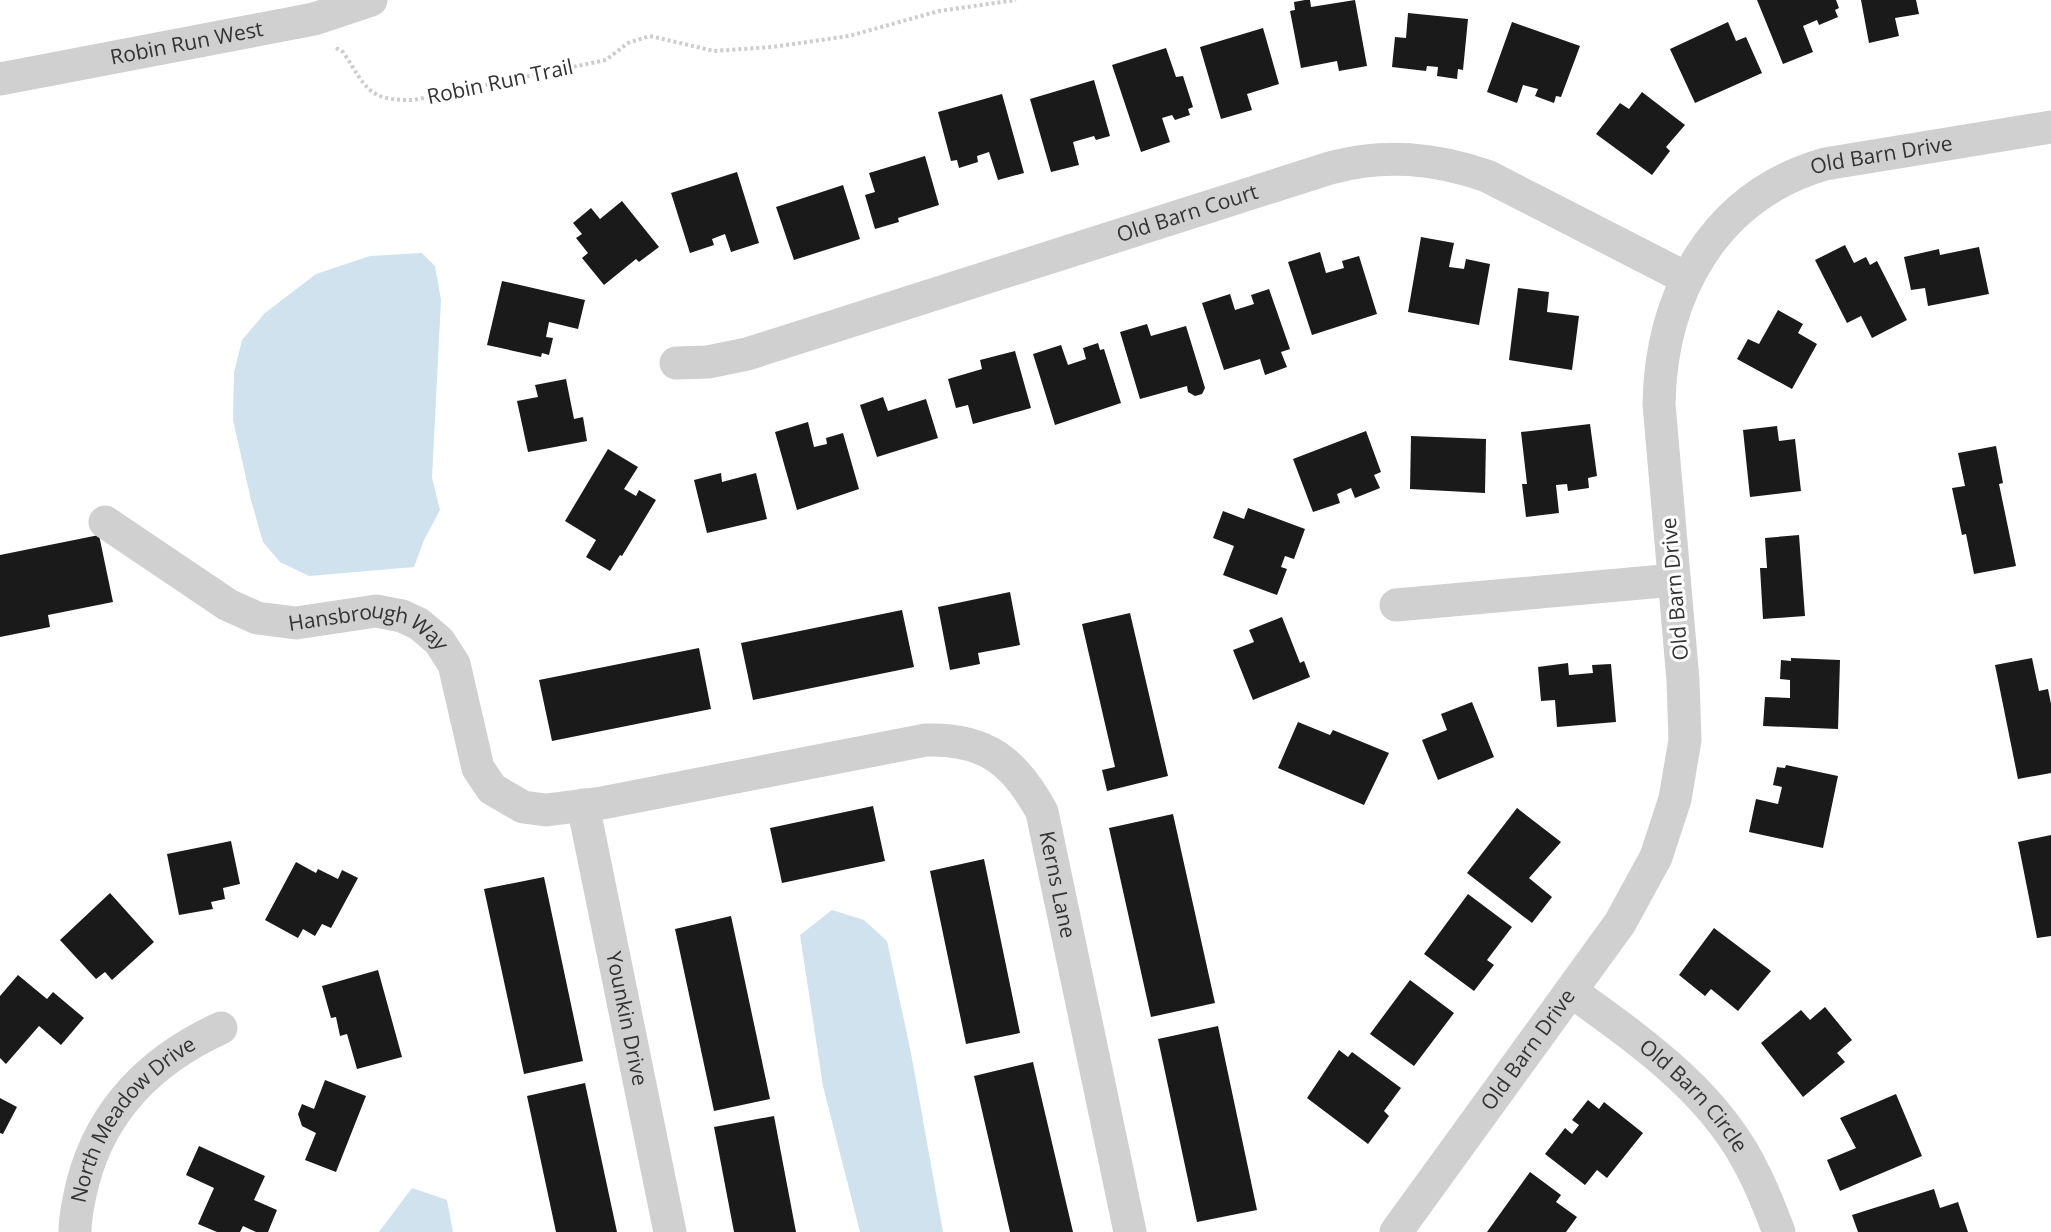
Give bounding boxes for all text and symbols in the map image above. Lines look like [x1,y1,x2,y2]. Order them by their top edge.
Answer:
street label: Robin Run West [108,14,265,71]
street label: Robin Run Trail [424,52,575,110]
street label: Old Barn Drive [1806,128,1954,181]
street label: Old Barn Court [1113,177,1261,248]
street label: Old Barn Drive [1654,516,1694,662]
street label: Hansbrough Way [286,595,456,655]
street label: Kerns Lane [1033,828,1083,941]
street label: Younkin Drive [600,949,655,1088]
street label: Old Barn Drive [1474,983,1581,1116]
street label: North Meadow Drive [64,1029,200,1205]
street label: Old Barn Circle [1634,1032,1755,1157]

